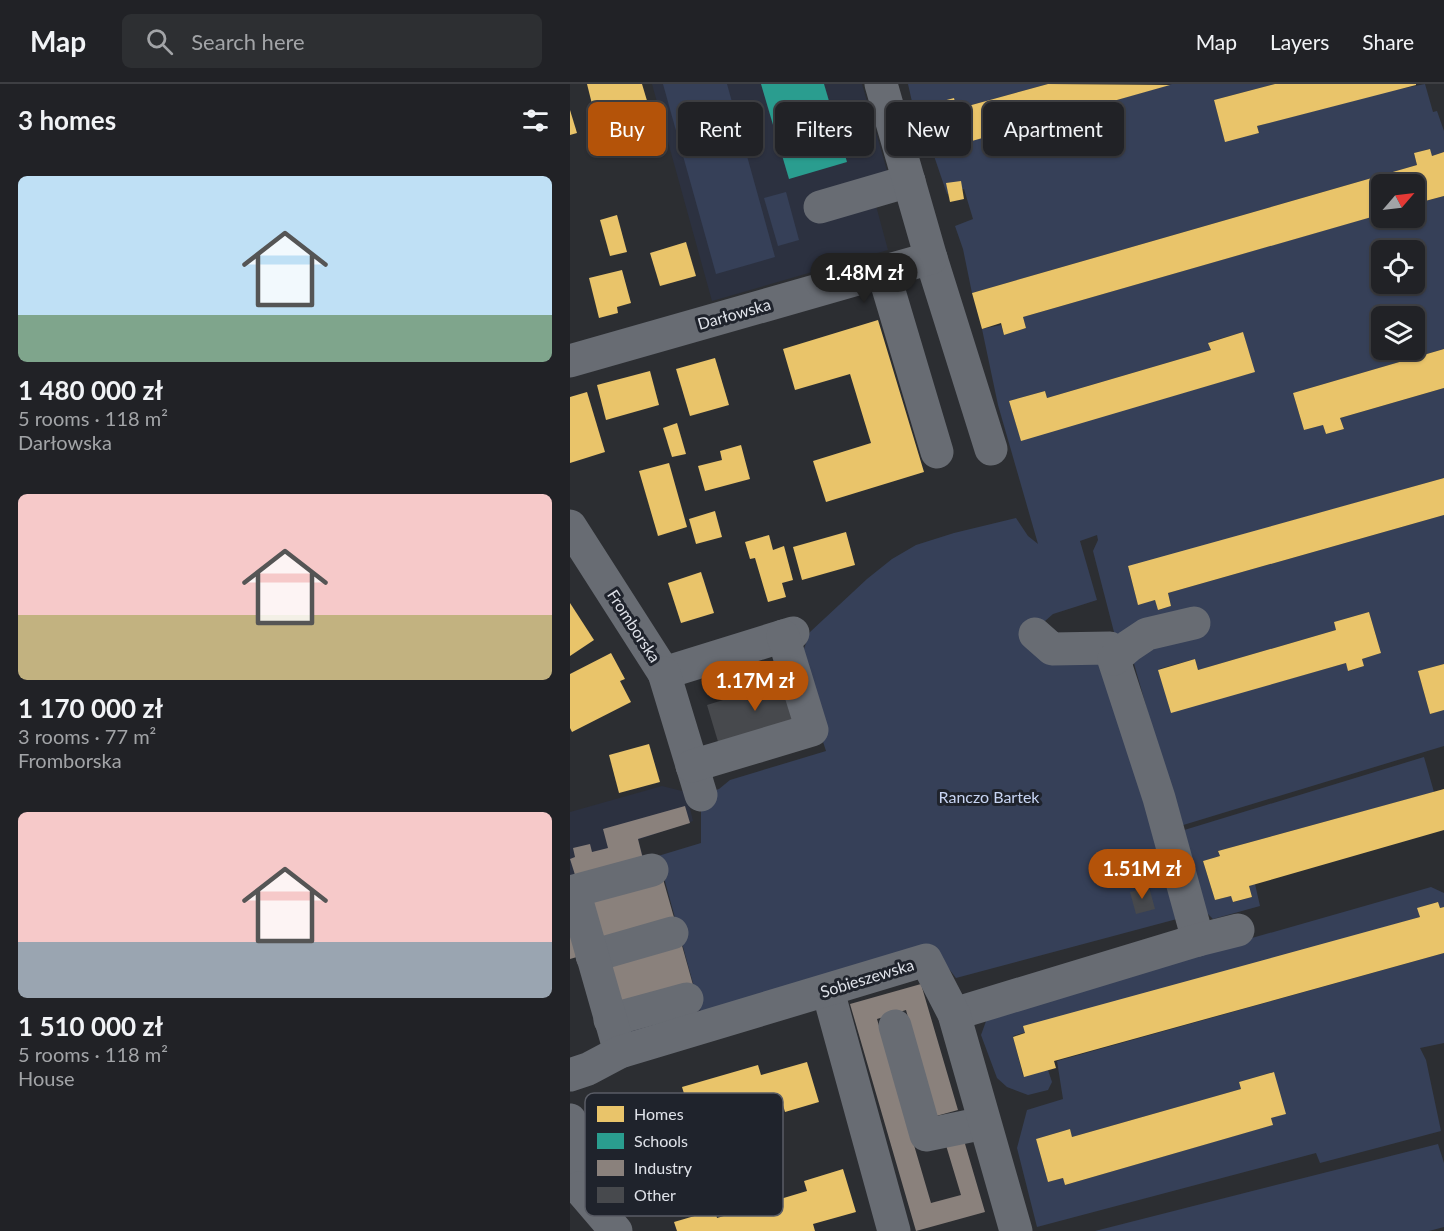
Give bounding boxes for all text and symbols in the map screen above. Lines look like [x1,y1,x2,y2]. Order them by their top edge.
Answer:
search box [122,14,542,68]
text: Map [30,24,86,58]
icon: search [143,25,176,58]
text: Search here [191,28,305,55]
text: Map [1196,29,1237,54]
text: Layers [1270,29,1329,54]
text: Share [1362,29,1414,54]
chip: Buy [588,102,666,156]
chip: Rent [678,102,763,156]
chip: Filters [775,102,874,156]
chip: New [886,102,971,156]
chip: Apartment [983,102,1124,156]
text: 3 homes [18,104,116,136]
icon: filters [519,104,552,137]
north arrow [1371,174,1425,228]
map controls [1371,174,1425,360]
icon: home [231,215,339,323]
button: locate [1371,240,1425,294]
pin: 1.48M zł [802,253,926,304]
text: 1.48M zł [824,260,904,284]
street label: Darłowska [695,294,773,333]
button: layers [1371,306,1425,360]
text: 1 480 000 zł [18,374,163,406]
text: 5 rooms · 118 m² [18,406,168,430]
text: Darłowska [18,430,112,454]
icon: home [231,533,339,641]
street label: Fromborska [604,586,665,666]
pin: 1.17M zł [693,661,817,712]
text: 1.17M zł [715,668,795,692]
text: 1 170 000 zł [18,692,163,724]
text: 3 rooms · 77 m² [18,724,156,748]
text: Fromborska [18,748,122,772]
park label: Ranczo Bartek [939,787,1040,806]
pin: 1.51M zł [1080,849,1204,900]
icon: home [231,851,339,959]
text: 1.51M zł [1102,856,1182,880]
street label: Sobieszewska [818,954,916,1001]
text: 1 510 000 zł [18,1010,163,1042]
text: 5 rooms · 118 m² [18,1042,168,1066]
text: House [18,1066,75,1090]
legend [585,1093,783,1216]
text: Homes [634,1104,684,1123]
text: Schools [634,1131,688,1150]
text: Industry [634,1158,693,1177]
text: Other [634,1185,676,1204]

